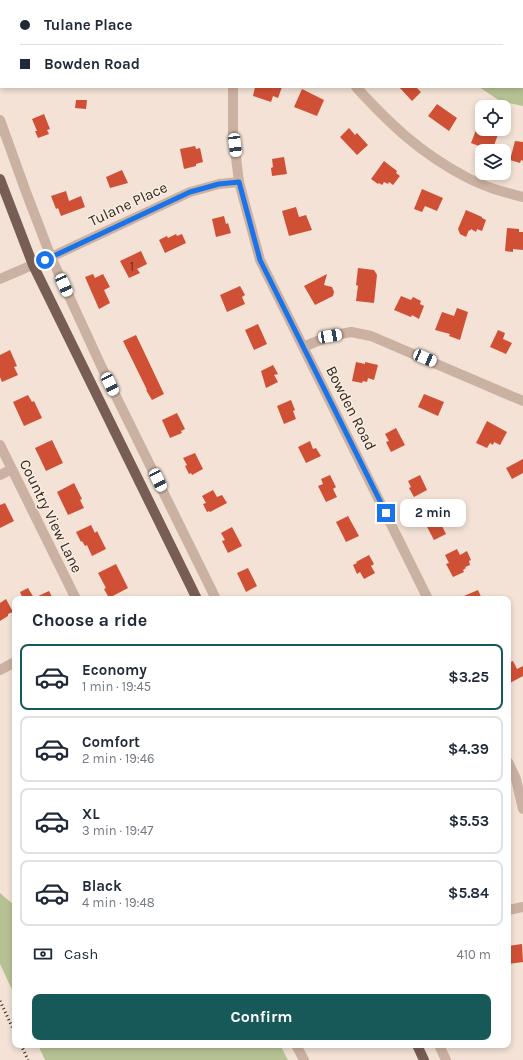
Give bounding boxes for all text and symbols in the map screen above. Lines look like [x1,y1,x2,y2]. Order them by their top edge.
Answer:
text: Tulane Place [44,16,133,34]
text: Bowden Road [44,55,140,73]
map controls [475,100,511,180]
button: locate [475,100,511,136]
car [228,132,242,158]
button: layers [475,144,511,180]
street label: Tulane Place [86,178,170,230]
route start [36,251,54,269]
house number: 1 [130,259,134,274]
car [54,272,74,298]
car [317,328,343,344]
car [412,348,438,368]
street label: Bowden Road [322,363,380,453]
car [99,371,121,397]
street label: Country View Lane [16,456,86,576]
car [147,467,169,493]
callout: 2 min [400,499,466,527]
route end [377,504,395,522]
text: 2 min [415,505,451,520]
text: Choose a ride [32,609,147,631]
icon: car [34,659,70,695]
text: Economy [82,661,147,679]
text: $3.25 [448,668,489,686]
text: 1 min · 19:45 [82,679,151,694]
icon: car [34,731,70,767]
text: Comfort [82,733,140,751]
text: $4.39 [448,740,489,758]
text: 2 min · 19:46 [82,751,155,766]
icon: car [34,803,70,839]
text: XL [82,805,100,823]
text: $5.53 [449,812,489,830]
text: 3 min · 19:47 [82,823,153,838]
icon: car [34,875,70,911]
text: Black [82,877,122,895]
text: $5.84 [448,884,489,902]
text: 4 min · 19:48 [82,895,155,910]
icon: cash [32,943,54,965]
text: Cash [64,945,98,963]
text: 410 m [456,947,491,962]
button: Confirm [32,994,491,1040]

